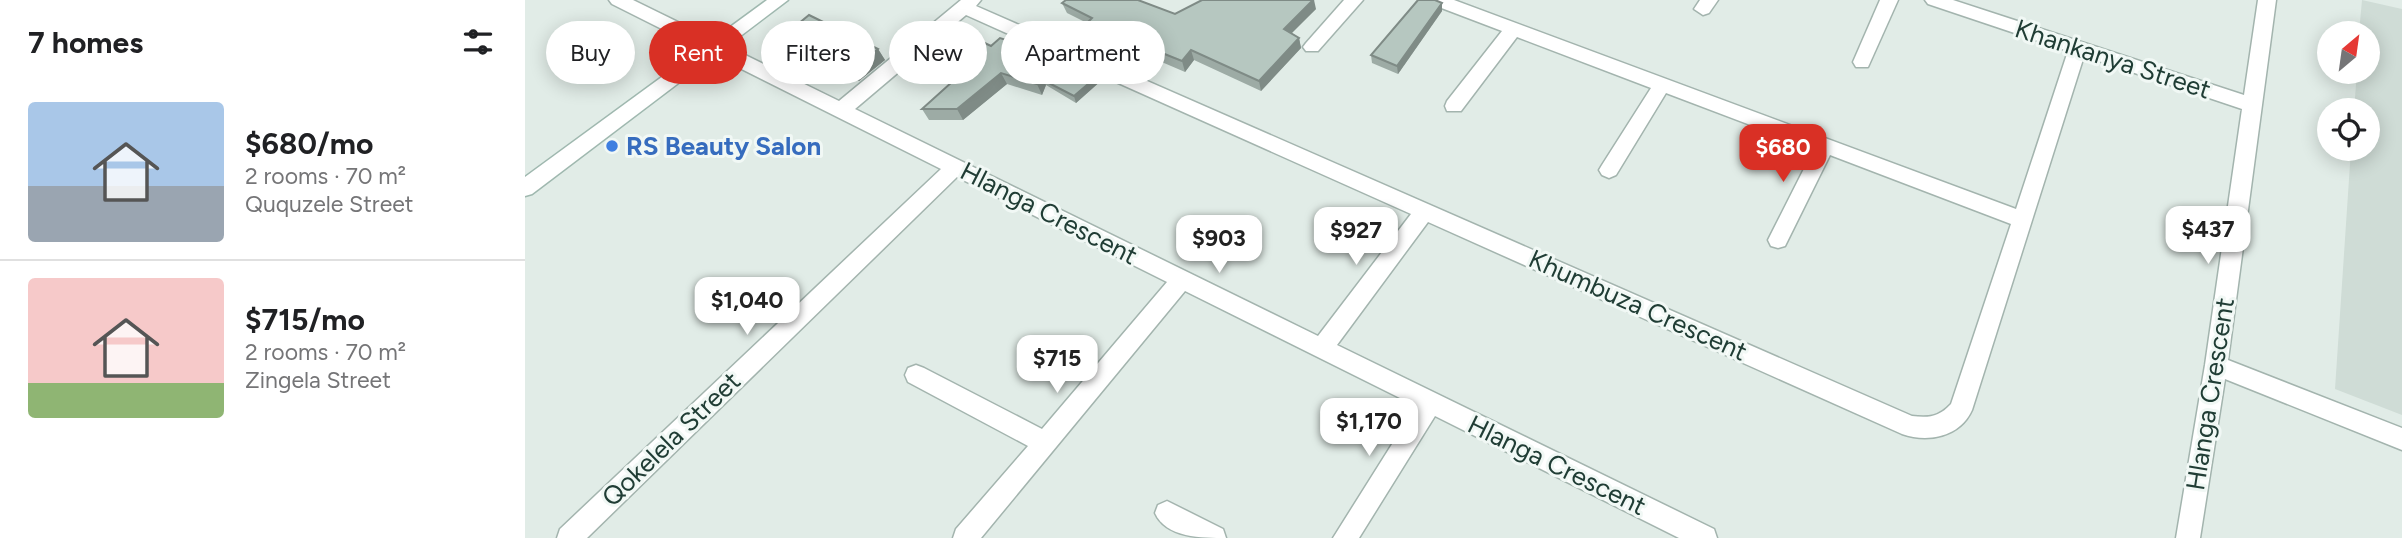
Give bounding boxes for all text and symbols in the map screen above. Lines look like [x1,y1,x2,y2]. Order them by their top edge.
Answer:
street label: Khankanya Street [2011,12,2215,106]
chip: Buy [546,21,635,84]
chip: Rent [649,21,747,84]
chip: Filters [761,21,875,84]
chip: New [889,21,987,84]
chip: Apartment [1001,21,1165,84]
north arrow [2317,21,2380,84]
map controls [2317,21,2380,161]
icon: filters [459,23,497,61]
text: 7 homes [28,24,143,61]
button: locate [2317,98,2380,161]
pin: $680 [1742,124,1824,184]
text: $680/mo [245,125,373,162]
icon: home [84,130,168,214]
place label: RS Beauty Salon [626,130,821,162]
text: $680 [1755,133,1811,161]
marker: RS Beauty Salon [604,138,620,154]
street label: Hlanga Crescent [955,155,1143,271]
text: 2 rooms · 70 m² [245,162,406,190]
text: Ququzele Street [245,190,413,218]
pin: $437 [2167,206,2249,266]
pin: $927 [1315,208,1397,267]
text: $437 [2182,215,2234,243]
pin: $903 [1178,216,1260,275]
text: $927 [1330,216,1382,244]
text: $903 [1192,224,1246,252]
street label: Khumbuza Crescent [1524,242,1752,368]
pin: $1,040 [690,278,804,337]
text: $1,040 [711,286,783,314]
street label: Hlanga Crescent [2179,295,2241,493]
text: $715/mo [245,301,365,338]
icon: home [84,306,168,390]
pin: $715 [1016,336,1098,395]
text: 2 rooms · 70 m² [245,338,406,366]
text: $715 [1033,344,1081,372]
street label: Qokelela Street [595,365,747,513]
text: Zingela Street [245,366,391,394]
pin: $1,170 [1312,398,1426,458]
text: $1,170 [1336,407,1402,435]
street label: Hlanga Crescent [1463,408,1652,522]

